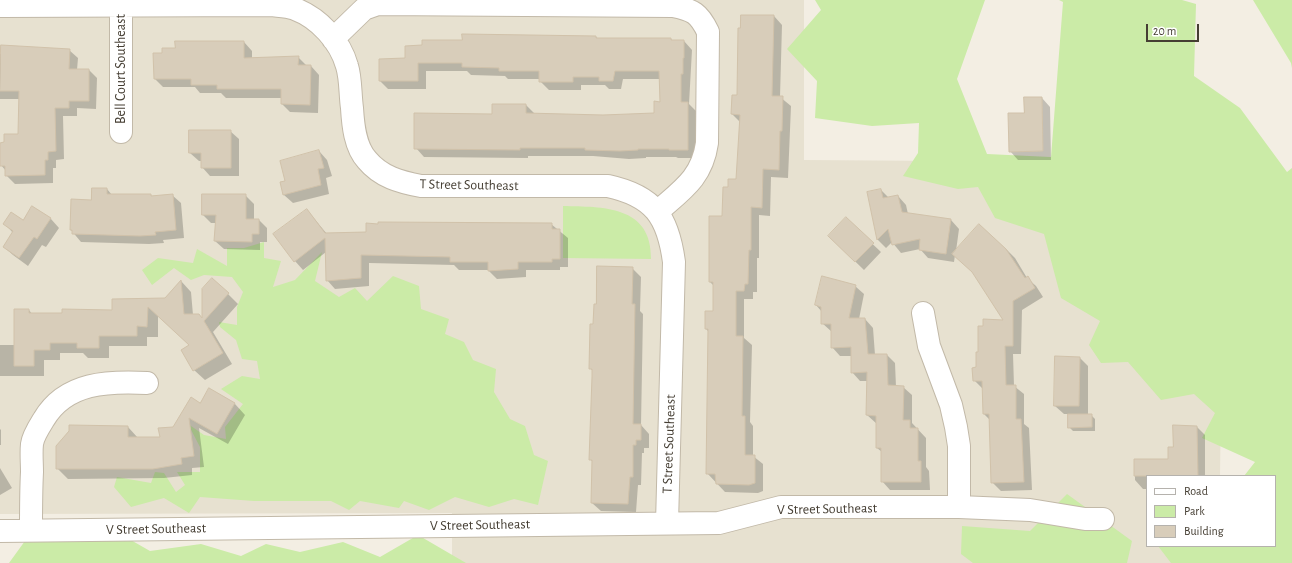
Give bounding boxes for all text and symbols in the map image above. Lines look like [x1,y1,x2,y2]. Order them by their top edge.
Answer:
street label: Bell Court Southeast [113,14,129,124]
scale bar [1148,16,1201,42]
text: 20 m [1153,25,1176,37]
street label: T Street Southeast [419,176,519,194]
street label: T Street Southeast [659,394,679,494]
legend [1146,475,1276,547]
text: Road [1184,485,1208,497]
street label: V Street Southeast [777,500,877,518]
text: Park [1184,505,1205,517]
street label: V Street Southeast [430,516,530,534]
street label: V Street Southeast [106,520,206,538]
text: Building [1184,525,1224,537]

